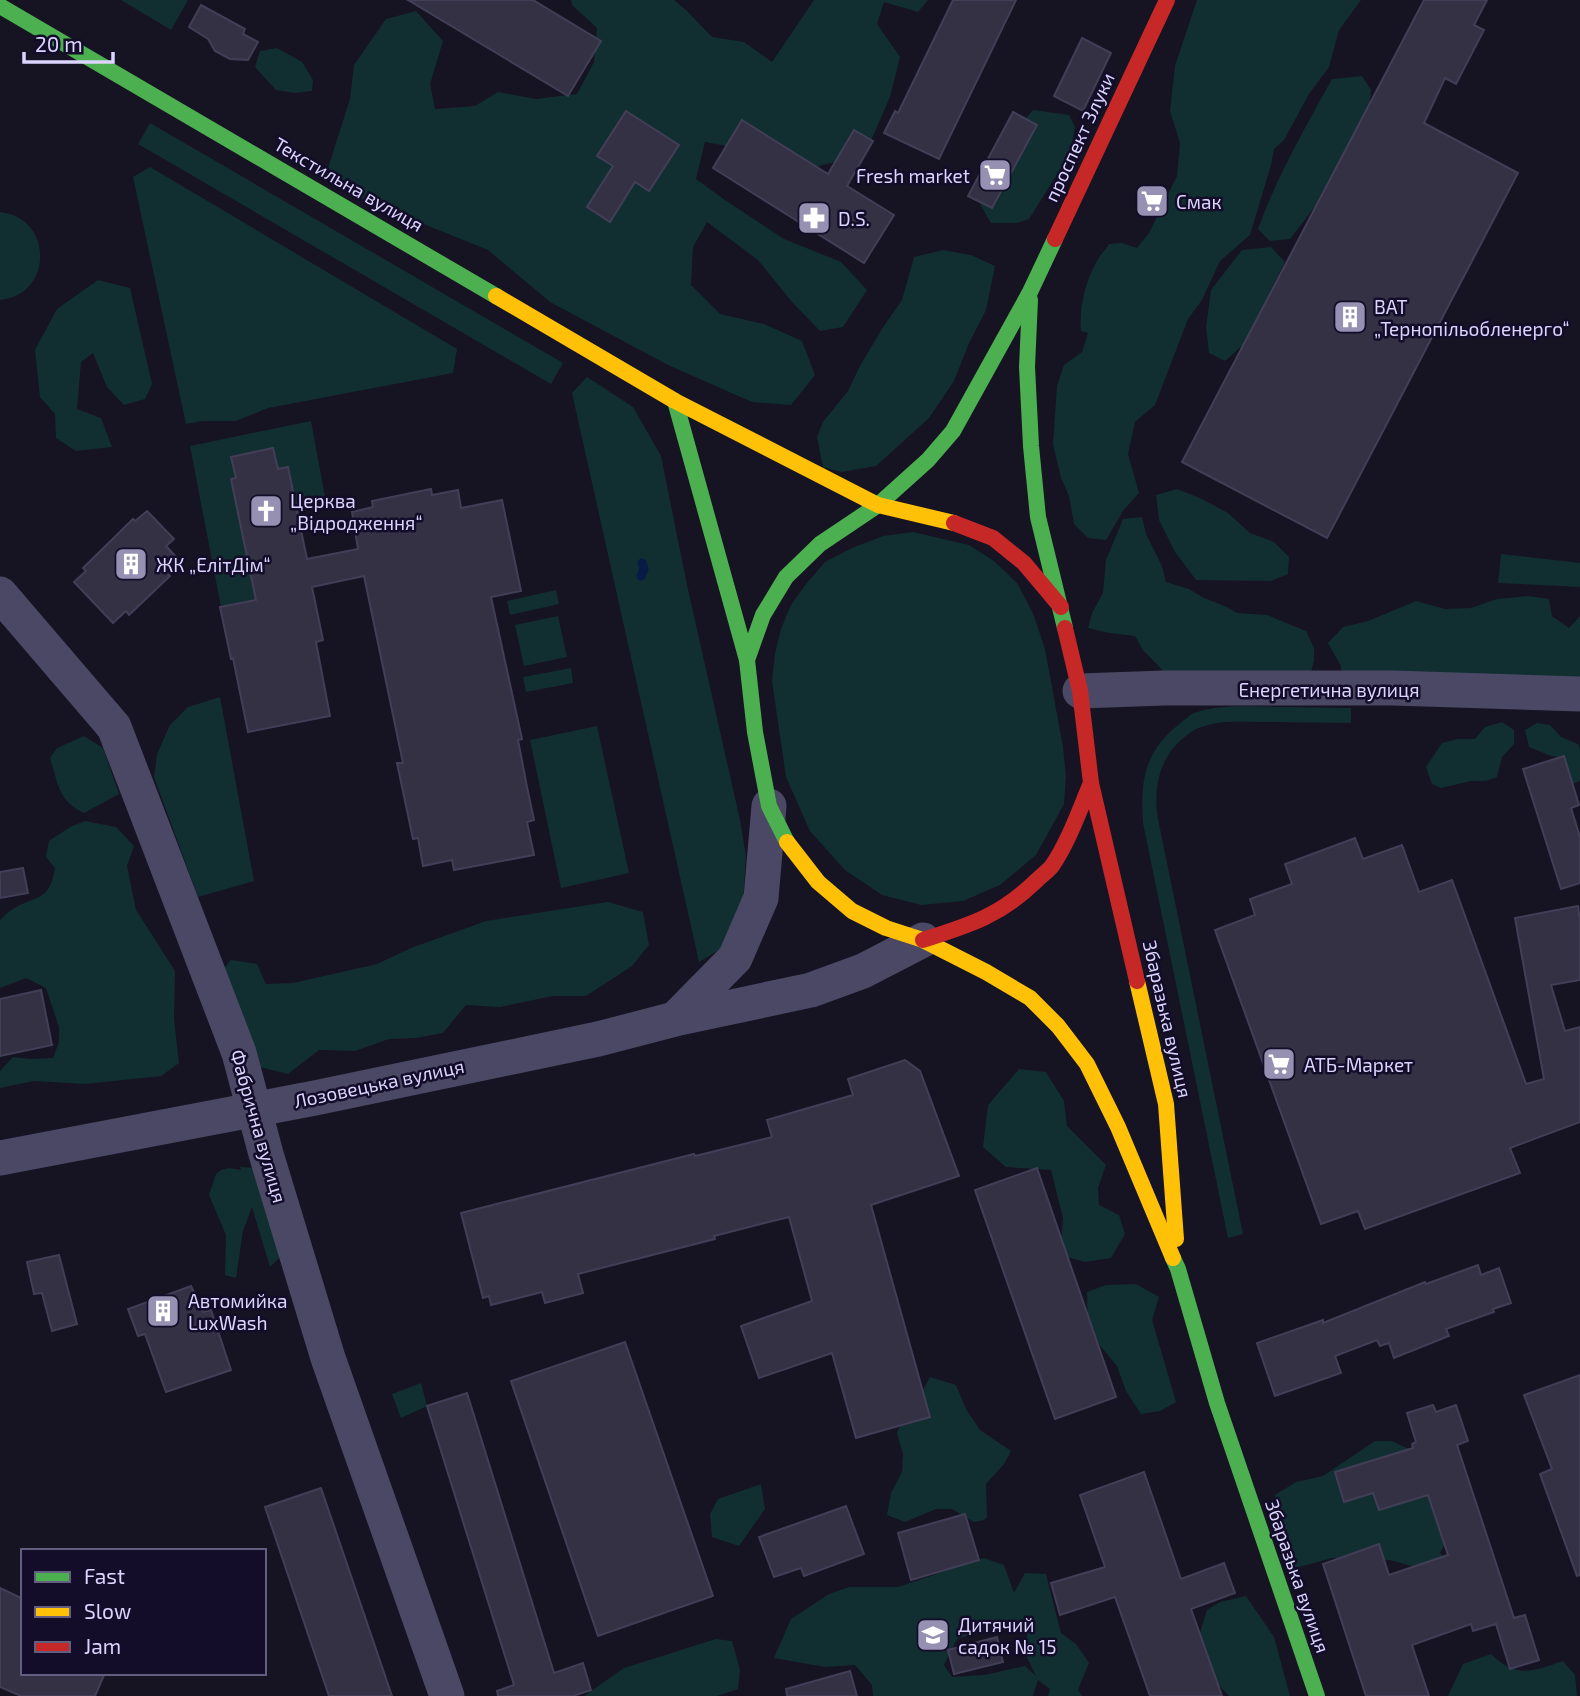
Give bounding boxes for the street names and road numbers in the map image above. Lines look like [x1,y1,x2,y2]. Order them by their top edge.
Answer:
street label: проспект Злуки [1039,69,1120,206]
street label: Текстильна вулиця [270,132,428,237]
street label: Енергетична вулиця [1238,678,1420,702]
street label: Збаразька вулиця [1138,938,1197,1100]
street label: Фабрична вулиця [225,1047,292,1206]
street label: Лозовецька вулиця [292,1054,466,1113]
street label: Збаразька вулиця [1260,1496,1335,1656]

